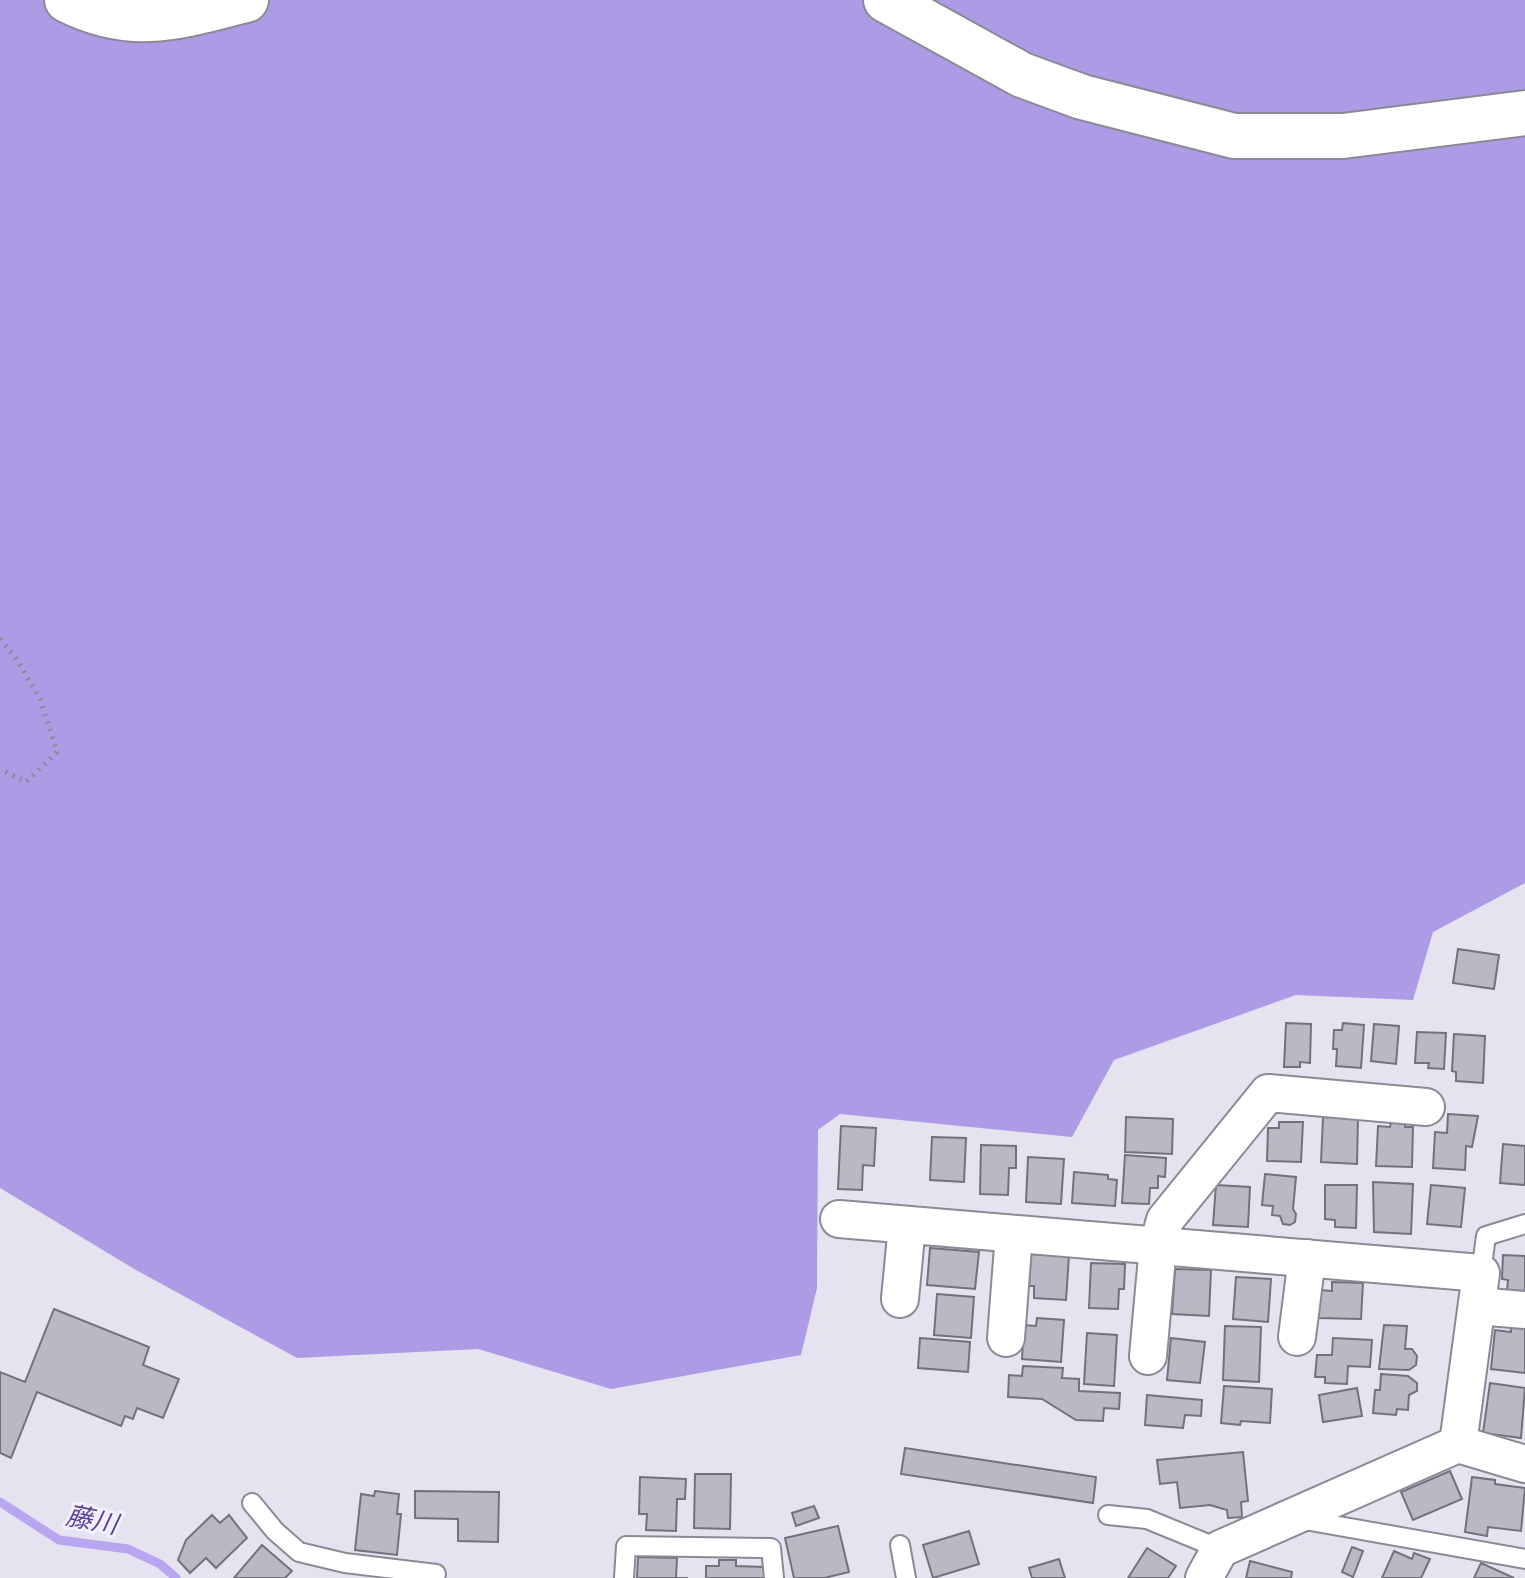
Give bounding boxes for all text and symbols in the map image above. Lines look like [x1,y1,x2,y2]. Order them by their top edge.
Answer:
water label: 藤川 [63,1496,124,1542]

